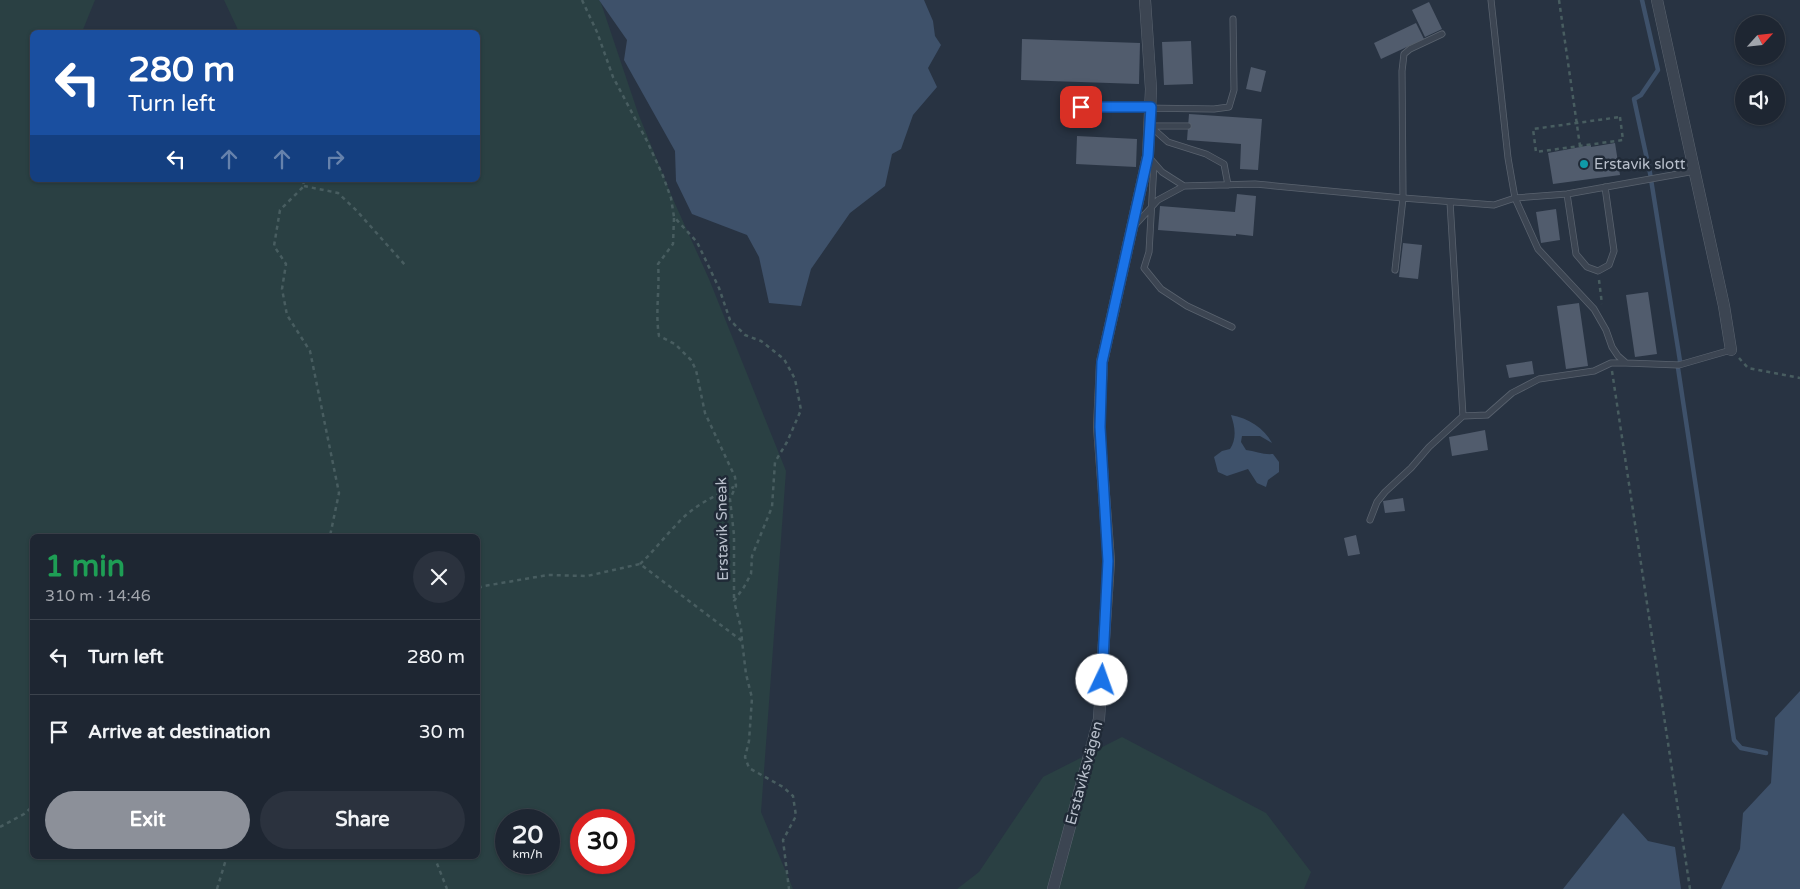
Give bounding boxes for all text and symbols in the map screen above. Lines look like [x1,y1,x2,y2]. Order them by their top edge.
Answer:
north arrow [1735,15,1785,65]
map controls [1735,15,1785,125]
text: 280 m [128,49,235,91]
icon: left [45,50,110,115]
button: sound [1735,75,1785,125]
pin [1060,86,1102,128]
text: Turn left [128,91,216,117]
icon: arrive [1067,93,1095,121]
icon: left [162,145,190,173]
icon: ahead [215,145,243,173]
icon: ahead [268,145,296,173]
icon: right [321,145,349,173]
place label: Erstavik slott [1594,155,1686,173]
marker: Erstavik slott [1578,158,1590,170]
street label: Erstavik Sneak [712,477,732,581]
text: 1 min [45,548,125,585]
button: close [413,551,465,603]
text: 310 m · 14:46 [45,586,151,606]
icon: left [45,643,73,671]
text: Turn left [88,646,164,668]
text: 280 m [407,646,465,668]
position arrow [1075,653,1127,705]
icon: arrive [45,718,73,746]
street label: Erstaviksvägen [1062,719,1106,827]
text: Arrive at destination [88,721,271,743]
text: 30 m [419,721,465,743]
button: Exit [45,791,250,849]
button: Share [260,791,465,849]
speed limit sign: 30 [570,809,635,874]
text: 20 [512,820,543,850]
text: km/h [512,847,543,861]

